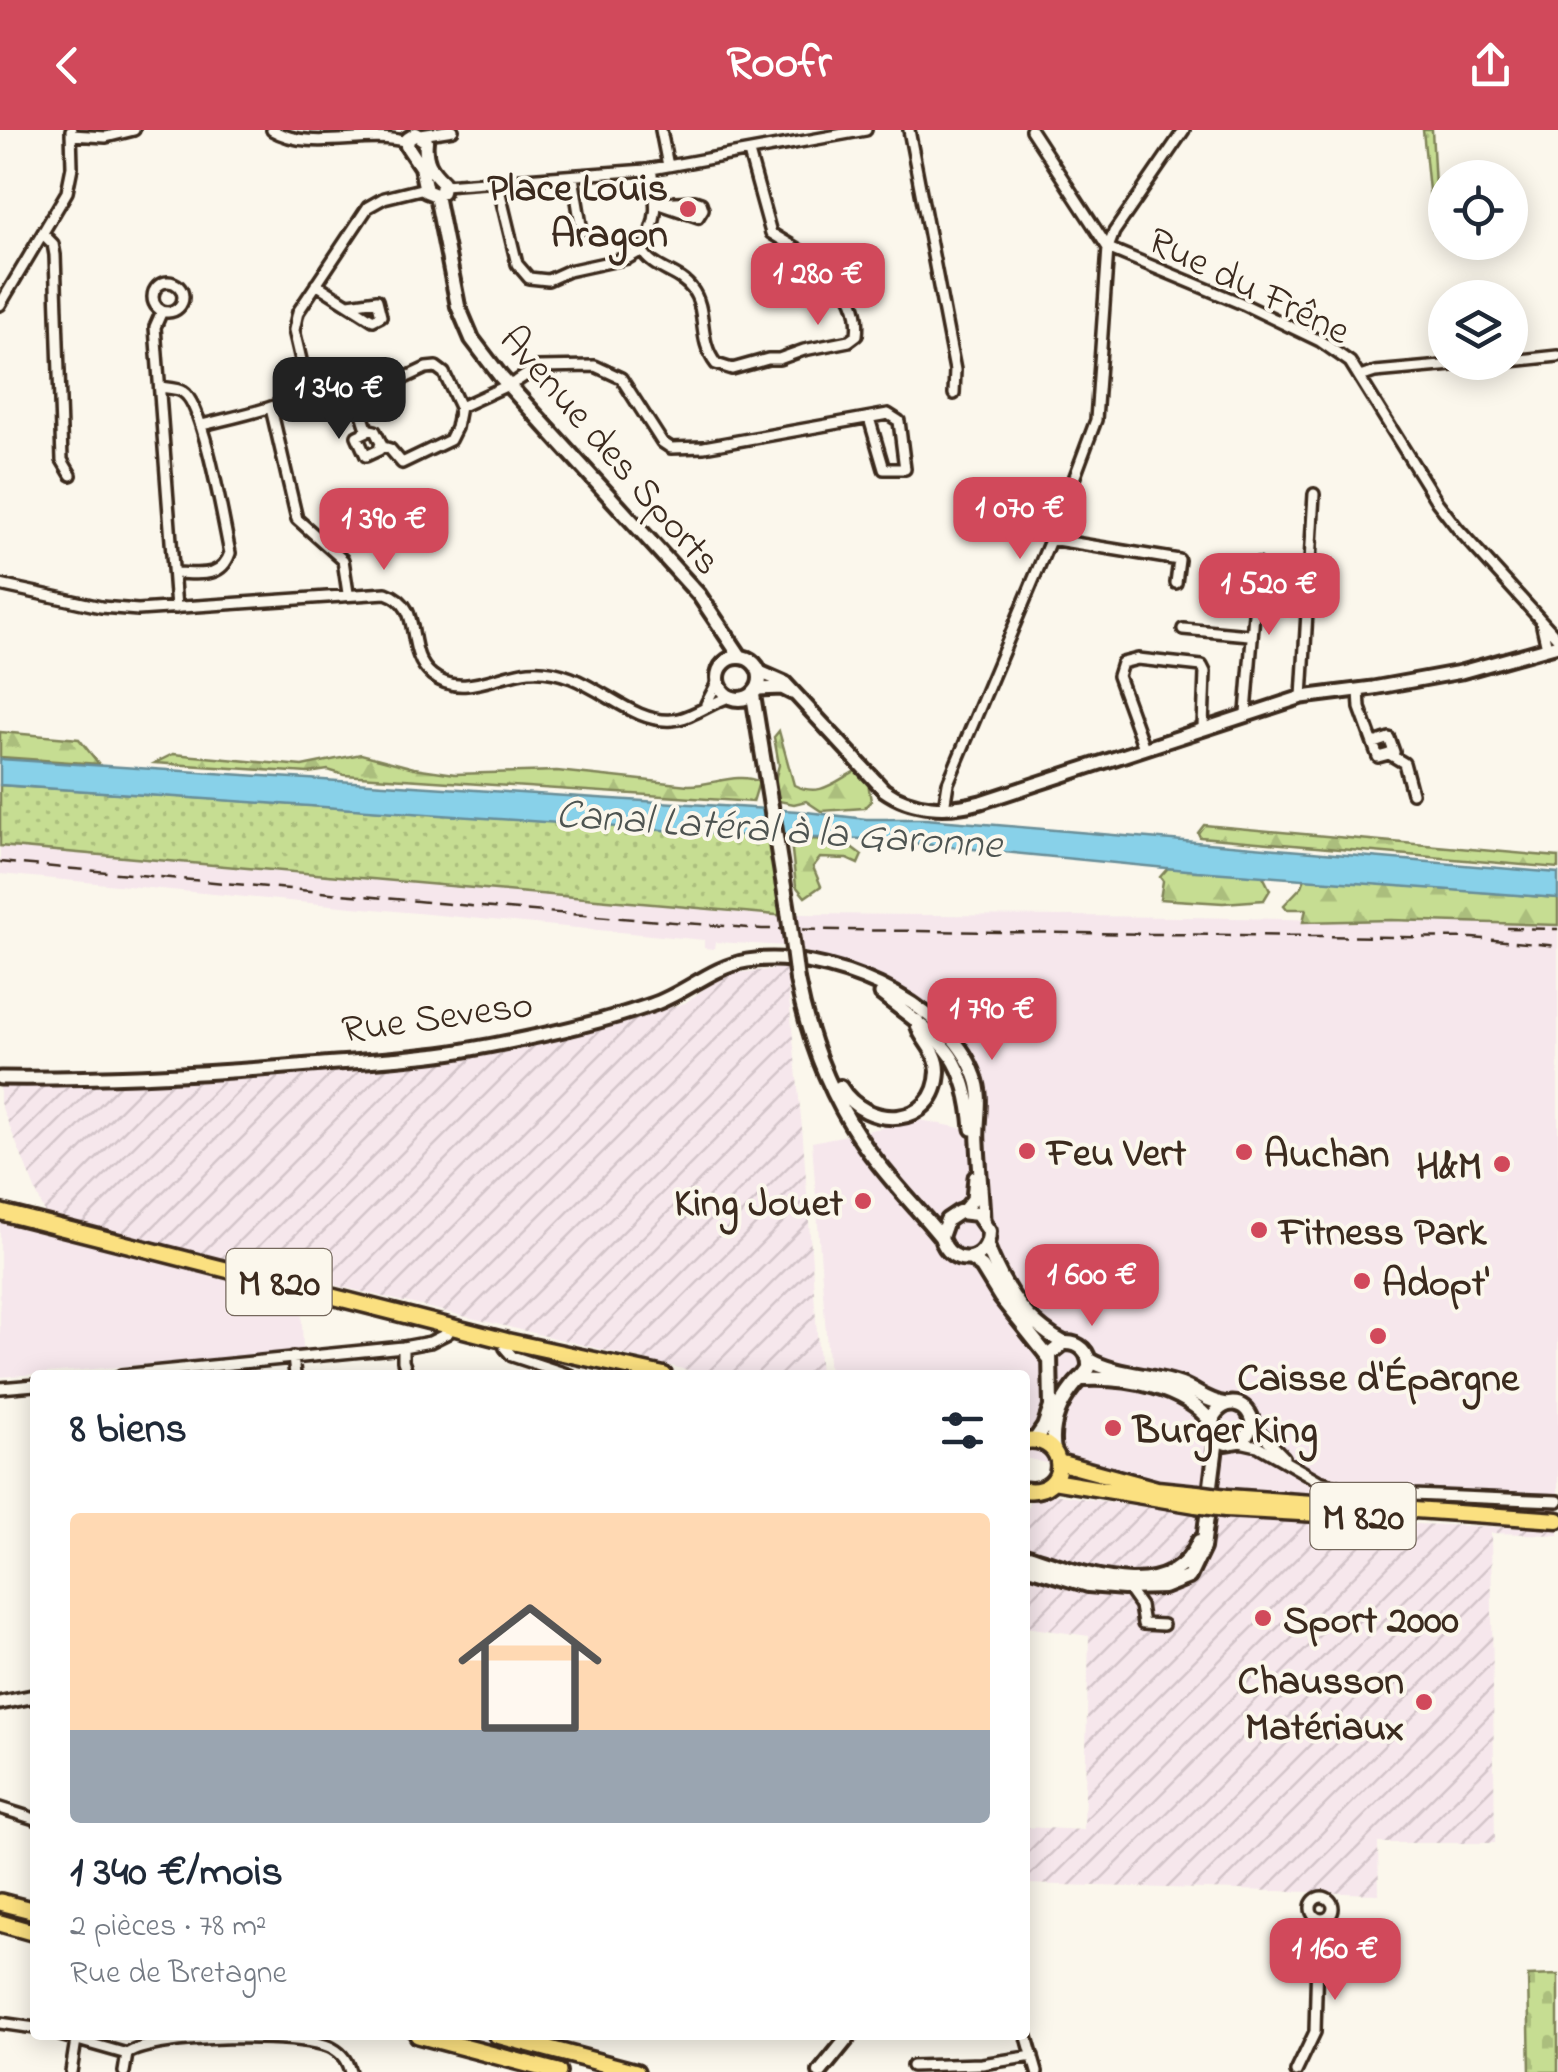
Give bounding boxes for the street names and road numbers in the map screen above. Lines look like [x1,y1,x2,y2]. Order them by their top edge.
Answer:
street label: Rue du Frêne [1137,214,1359,363]
street label: Avenue des Sports [483,314,734,590]
street label: Rue Seveso [338,977,537,1062]
road number: M 820 [226,1249,332,1315]
road number: M 820 [1310,1483,1416,1549]

